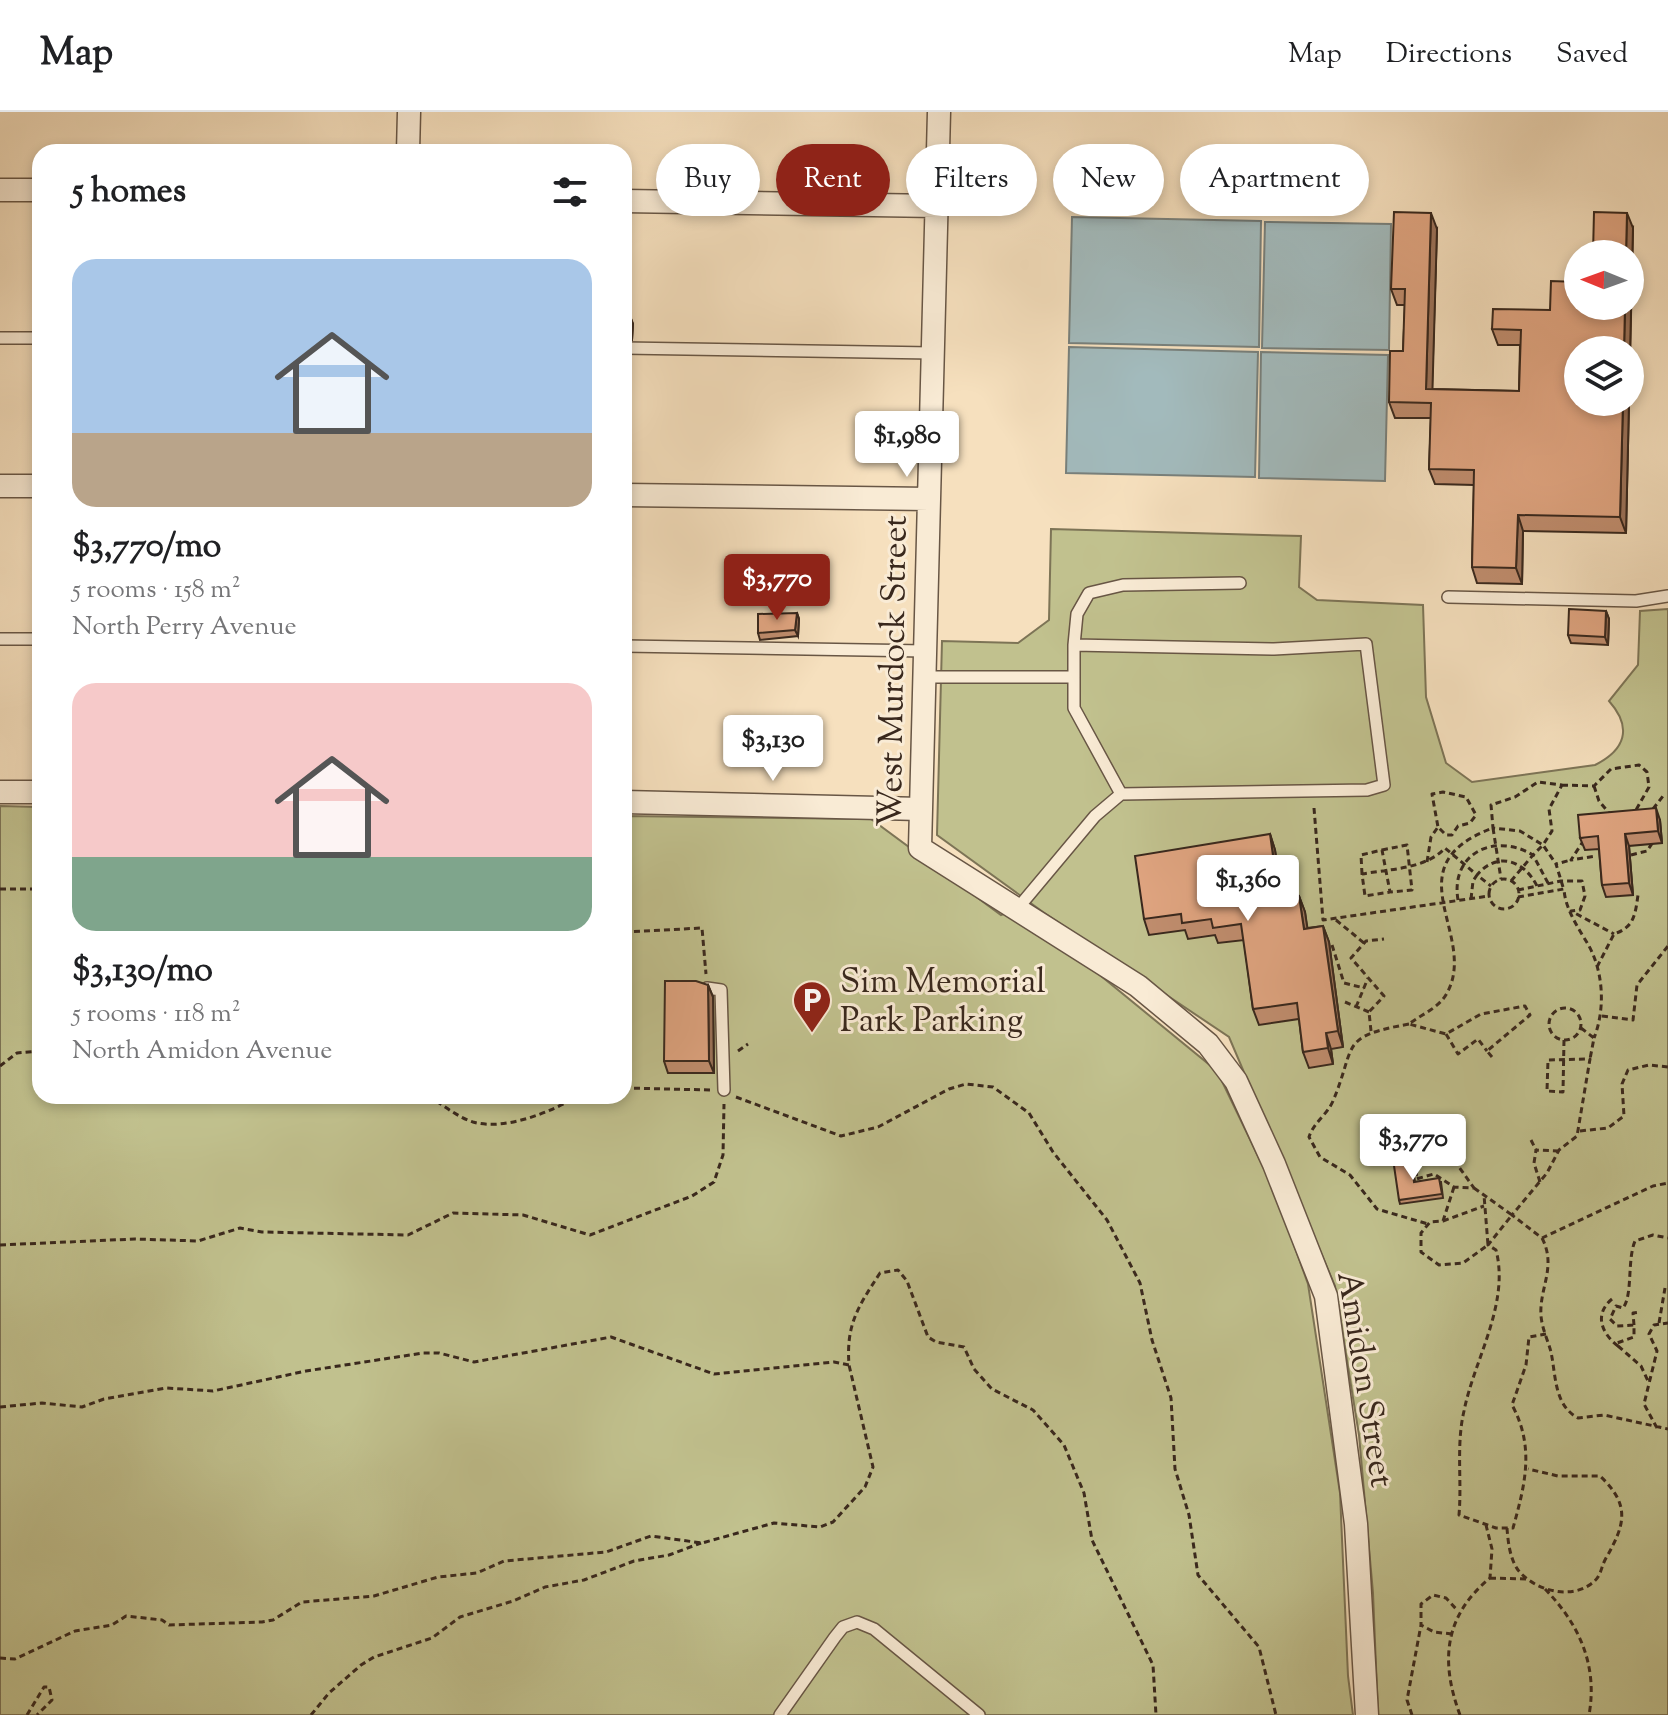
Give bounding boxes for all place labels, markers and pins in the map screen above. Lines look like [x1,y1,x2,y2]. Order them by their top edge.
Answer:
pin: $1,980 [842,411,972,479]
pin: $3,770 [712,554,842,622]
pin: $3,130 [708,715,838,783]
pin: $1,360 [1183,855,1313,923]
place label: Sim Memorial Park Parking [840,959,1046,1047]
parking icon: Sim Memorial Park Parking [791,979,833,1034]
pin: $3,770 [1348,1114,1478,1182]

